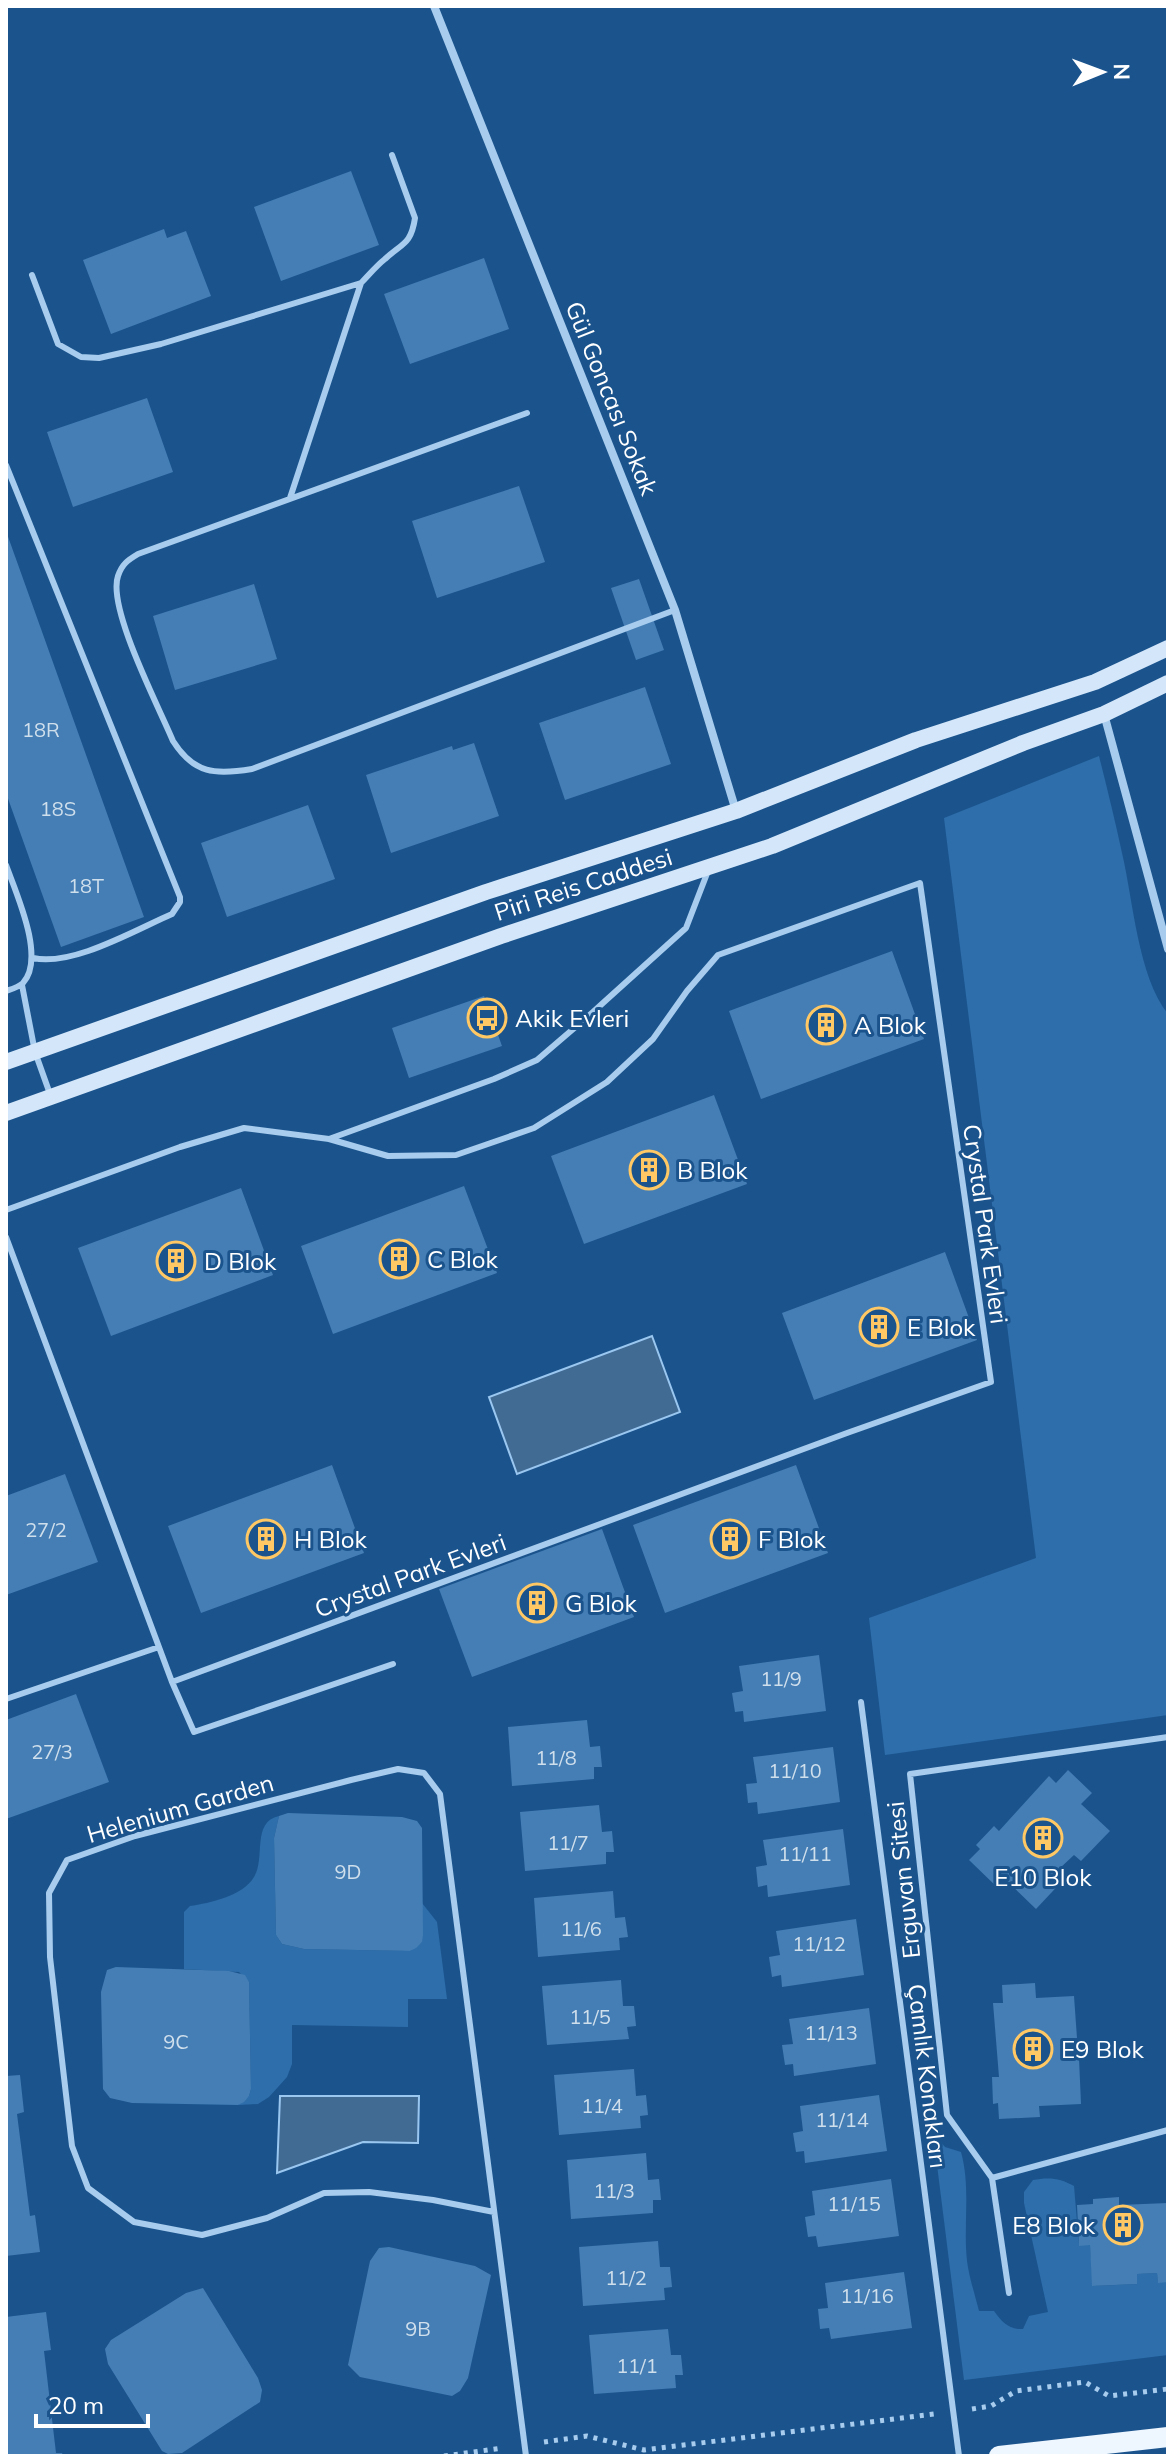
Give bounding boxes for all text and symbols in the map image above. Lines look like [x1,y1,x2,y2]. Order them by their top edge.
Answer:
north arrow [1062,32,1142,112]
text: N [1108,63,1136,80]
street label: Gül Goncası Sokak [559,297,665,500]
house number: 18R [22,717,60,742]
house number: 18S [40,796,76,821]
street label: Piri Reis Caddesi [490,841,676,927]
house number: 18T [68,873,104,898]
bus stop icon: Akik Evleri [466,997,508,1039]
place label: Akik Evleri [515,1003,629,1033]
building icon: A Blok [805,1004,847,1046]
place label: A Blok [854,1010,927,1040]
street label: Crystal Park Evleri [957,1122,1015,1326]
building icon: B Blok [628,1149,670,1191]
place label: B Blok [677,1155,748,1185]
building icon: C Blok [378,1238,420,1280]
building icon: D Blok [155,1240,197,1282]
place label: C Blok [427,1244,498,1274]
place label: D Blok [204,1246,277,1276]
building icon: E Blok [858,1306,900,1348]
place label: E Blok [907,1312,976,1342]
house number: 27/2 [25,1517,67,1542]
building icon: H Blok [245,1518,287,1560]
building icon: F Blok [709,1518,751,1560]
place label: H Blok [294,1524,367,1554]
place label: F Blok [758,1524,826,1554]
street label: Crystal Park Evleri [310,1526,510,1624]
building icon: G Blok [516,1582,558,1624]
place label: G Blok [565,1588,638,1618]
house number: 11/9 [760,1666,802,1691]
house number: 27/3 [31,1739,73,1764]
house number: 11/8 [535,1745,577,1770]
house number: 11/10 [768,1758,822,1783]
street label: Helenium Garden [83,1767,277,1849]
street label: Erguvan Sitesi [880,1800,926,1960]
building icon: E10 Blok [1022,1817,1064,1859]
house number: 11/7 [547,1830,589,1855]
house number: 11/11 [778,1841,832,1866]
house number: 9D [335,1859,361,1884]
place label: E10 Blok [994,1862,1092,1892]
house number: 11/6 [560,1916,602,1941]
house number: 11/12 [792,1931,846,1956]
street label: Çamlık Konakları [902,1982,954,2170]
house number: 11/5 [569,2004,611,2029]
house number: 11/13 [804,2020,858,2045]
building icon: E9 Blok [1012,2028,1054,2070]
house number: 9C [163,2029,189,2054]
place label: E9 Blok [1061,2034,1145,2064]
house number: 11/4 [581,2093,623,2118]
house number: 11/14 [815,2107,869,2132]
house number: 11/3 [593,2178,635,2203]
house number: 11/15 [827,2191,881,2216]
building icon: E8 Blok [1102,2204,1144,2246]
place label: E8 Blok [1012,2210,1096,2240]
house number: 11/2 [605,2265,647,2290]
house number: 11/16 [840,2283,894,2308]
house number: 9B [405,2316,431,2341]
house number: 11/1 [616,2353,658,2378]
scale bar [36,2378,148,2428]
text: 20 m [48,2390,104,2420]

